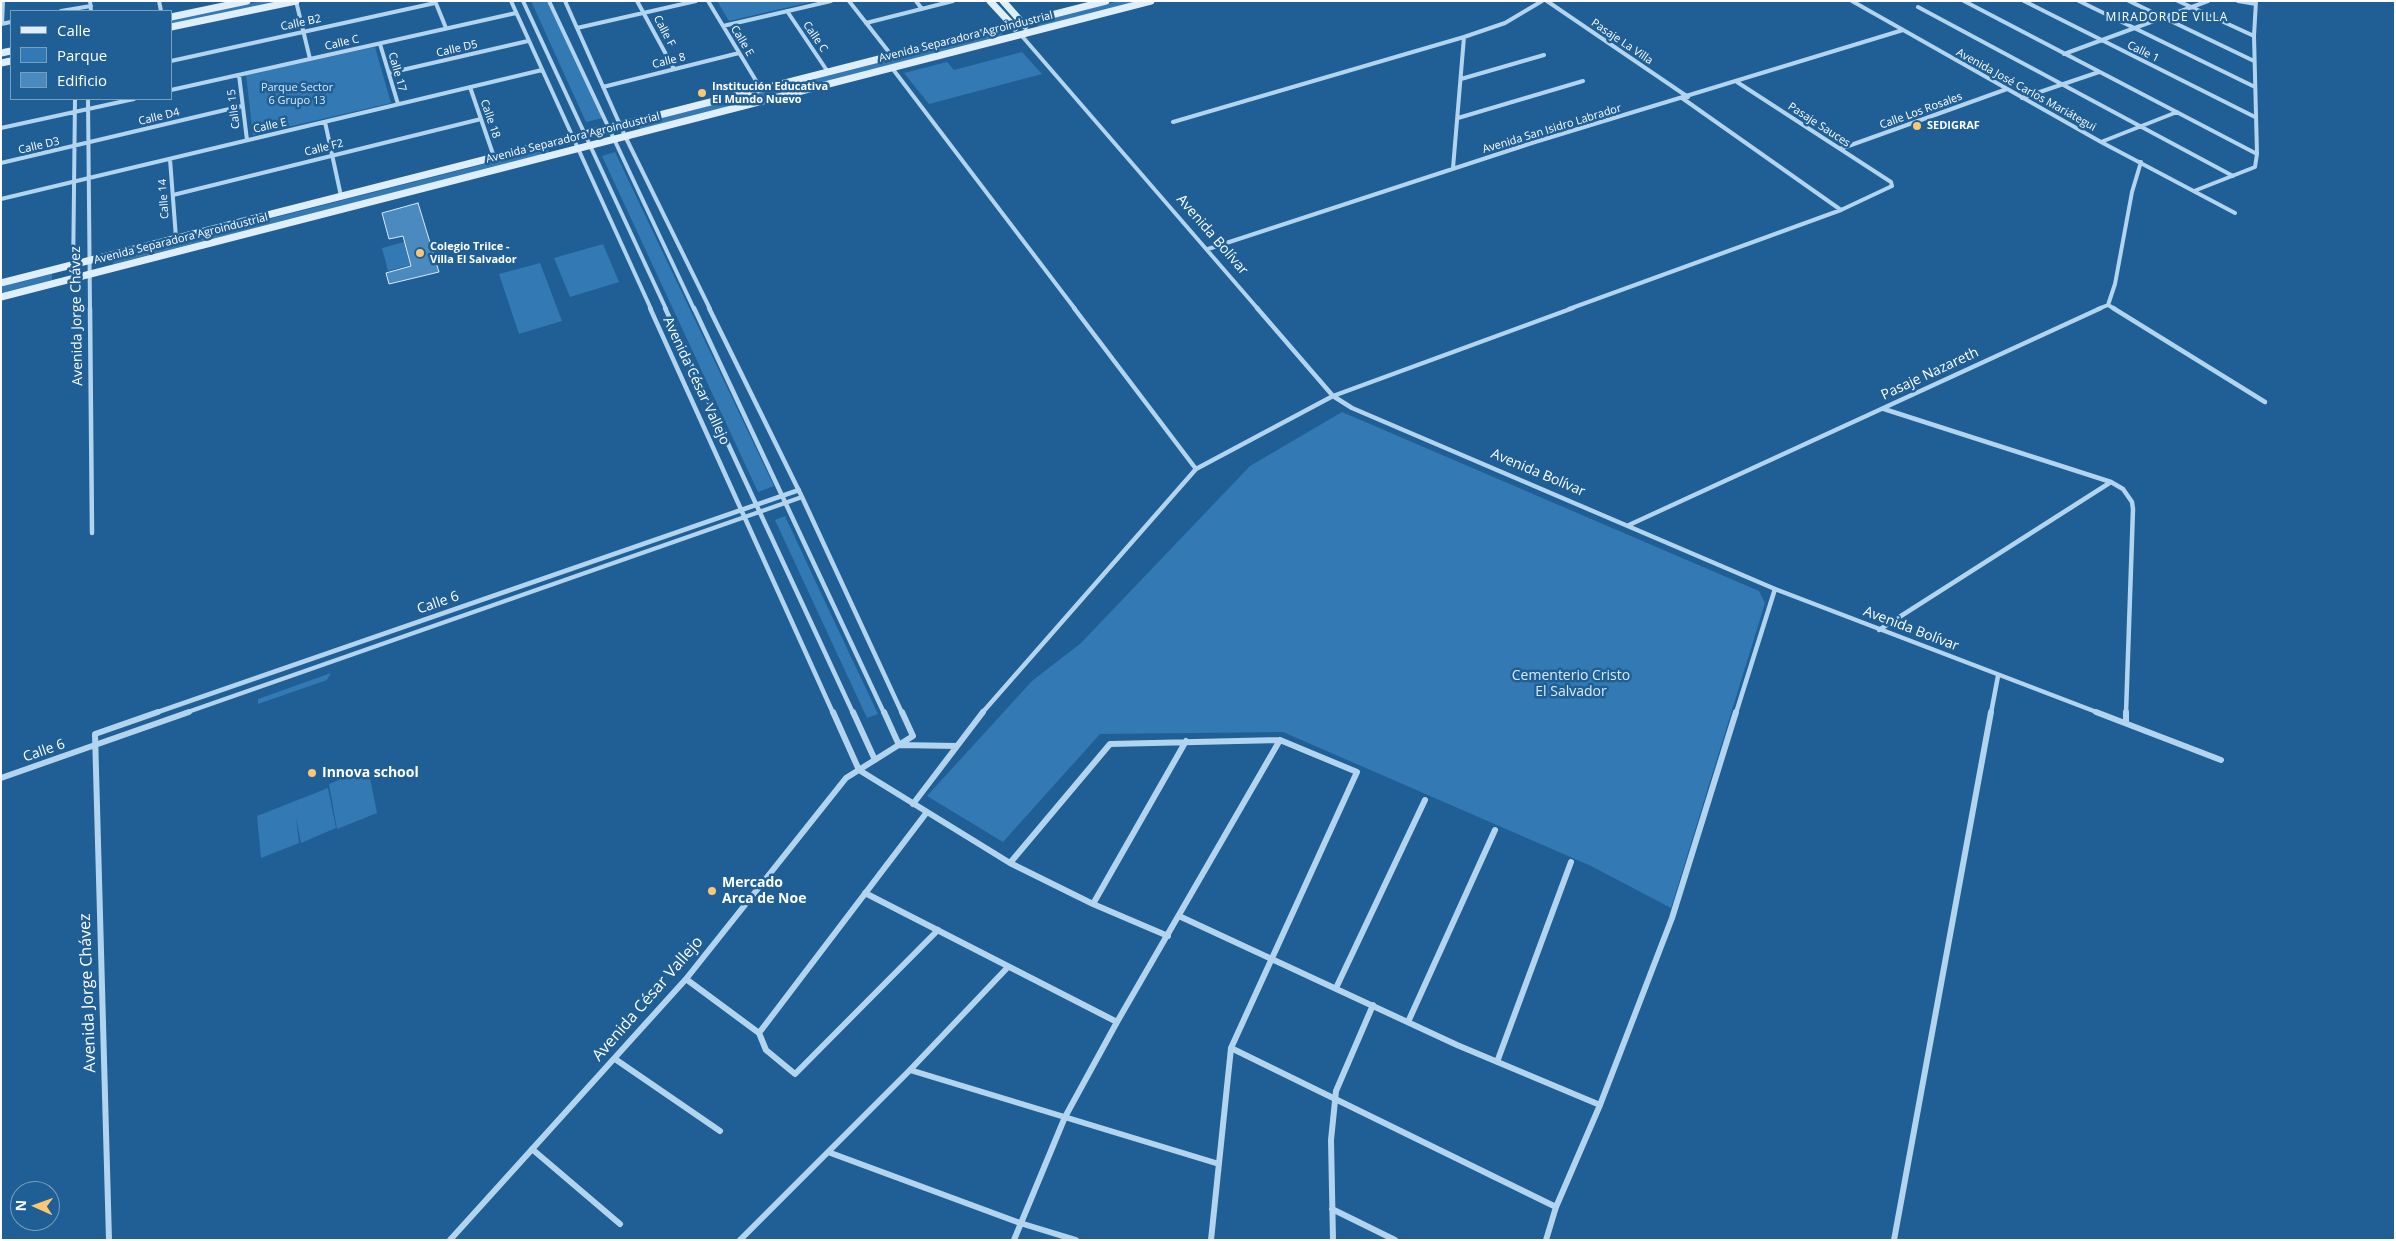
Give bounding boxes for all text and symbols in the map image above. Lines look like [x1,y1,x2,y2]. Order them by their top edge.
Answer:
street label: Avenida Separadora Agroindustrial [878,9,1054,65]
legend [10,10,172,100]
district label: MIRADOR DE VILLA [2104,11,2230,25]
street label: Calle B2 [280,12,322,34]
street label: Calle F [650,13,678,49]
street label: Pasaje La Villa [1589,17,1655,67]
street label: Calle C [800,19,830,55]
text: Calle [57,20,91,40]
street label: Calle E [728,23,756,59]
street label: Calle C [324,33,360,53]
street label: Calle D5 [435,38,479,60]
street label: Calle 1 [2125,39,2161,65]
text: Parque [57,45,107,65]
street label: Avenida José Carlos Mariátegui [1954,46,2098,134]
street label: Calle 8 [651,50,687,72]
street label: Calle 17 [385,51,409,93]
text: Edificio [57,70,107,90]
place label: Institución Educativa El Mundo Nuevo [712,80,828,106]
park label: Parque Sector 6 Grupo 13 [261,81,333,107]
marker: Institución Educativa El Mundo Nuevo [696,87,708,99]
street label: Calle 15 [225,88,243,130]
street label: Calle Los Rosales [1878,90,1964,132]
street label: Calle 18 [477,98,503,140]
street label: Pasaje Sauces [1785,100,1853,150]
street label: Avenida San Isidro Labrador [1481,102,1623,156]
street label: Calle D4 [137,106,181,128]
street label: Avenida Separadora Agroindustrial [485,110,661,166]
street label: Calle E [252,116,288,136]
place label: SEDIGRAF [1927,119,1980,133]
marker: SEDIGRAF [1911,120,1923,132]
street label: Calle D3 [17,135,61,157]
street label: Calle F2 [303,137,345,159]
street label: Calle 14 [156,178,172,220]
street label: Avenida Bolívar [1173,191,1251,279]
street label: Avenida Separadora Agroindustrial [93,211,269,267]
place label: Colegio Trilce - Villa El Salvador [430,240,517,266]
street label: Avenida Jorge Chávez [67,246,87,386]
marker: Colegio Trilce - Villa El Salvador [414,247,426,259]
street label: Avenida César Vallejo [659,314,733,448]
street label: Pasaje Nazareth [1879,344,1981,404]
street label: Avenida Bolívar [1488,446,1588,500]
street label: Calle 6 [415,588,461,618]
street label: Avenida Bolívar [1861,603,1961,655]
park label: Cementerio Cristo El Salvador [1512,668,1630,700]
street label: Calle 6 [21,736,67,766]
place label: Innova school [322,765,419,781]
marker: Innova school [306,767,318,779]
place label: Mercado Arca de Noe [722,875,806,908]
marker: Mercado Arca de Noe [706,885,718,897]
street label: Avenida Jorge Chávez [76,913,100,1073]
street label: Avenida César Vallejo [589,933,707,1065]
north arrow [10,1181,60,1231]
text: N [11,1199,30,1212]

